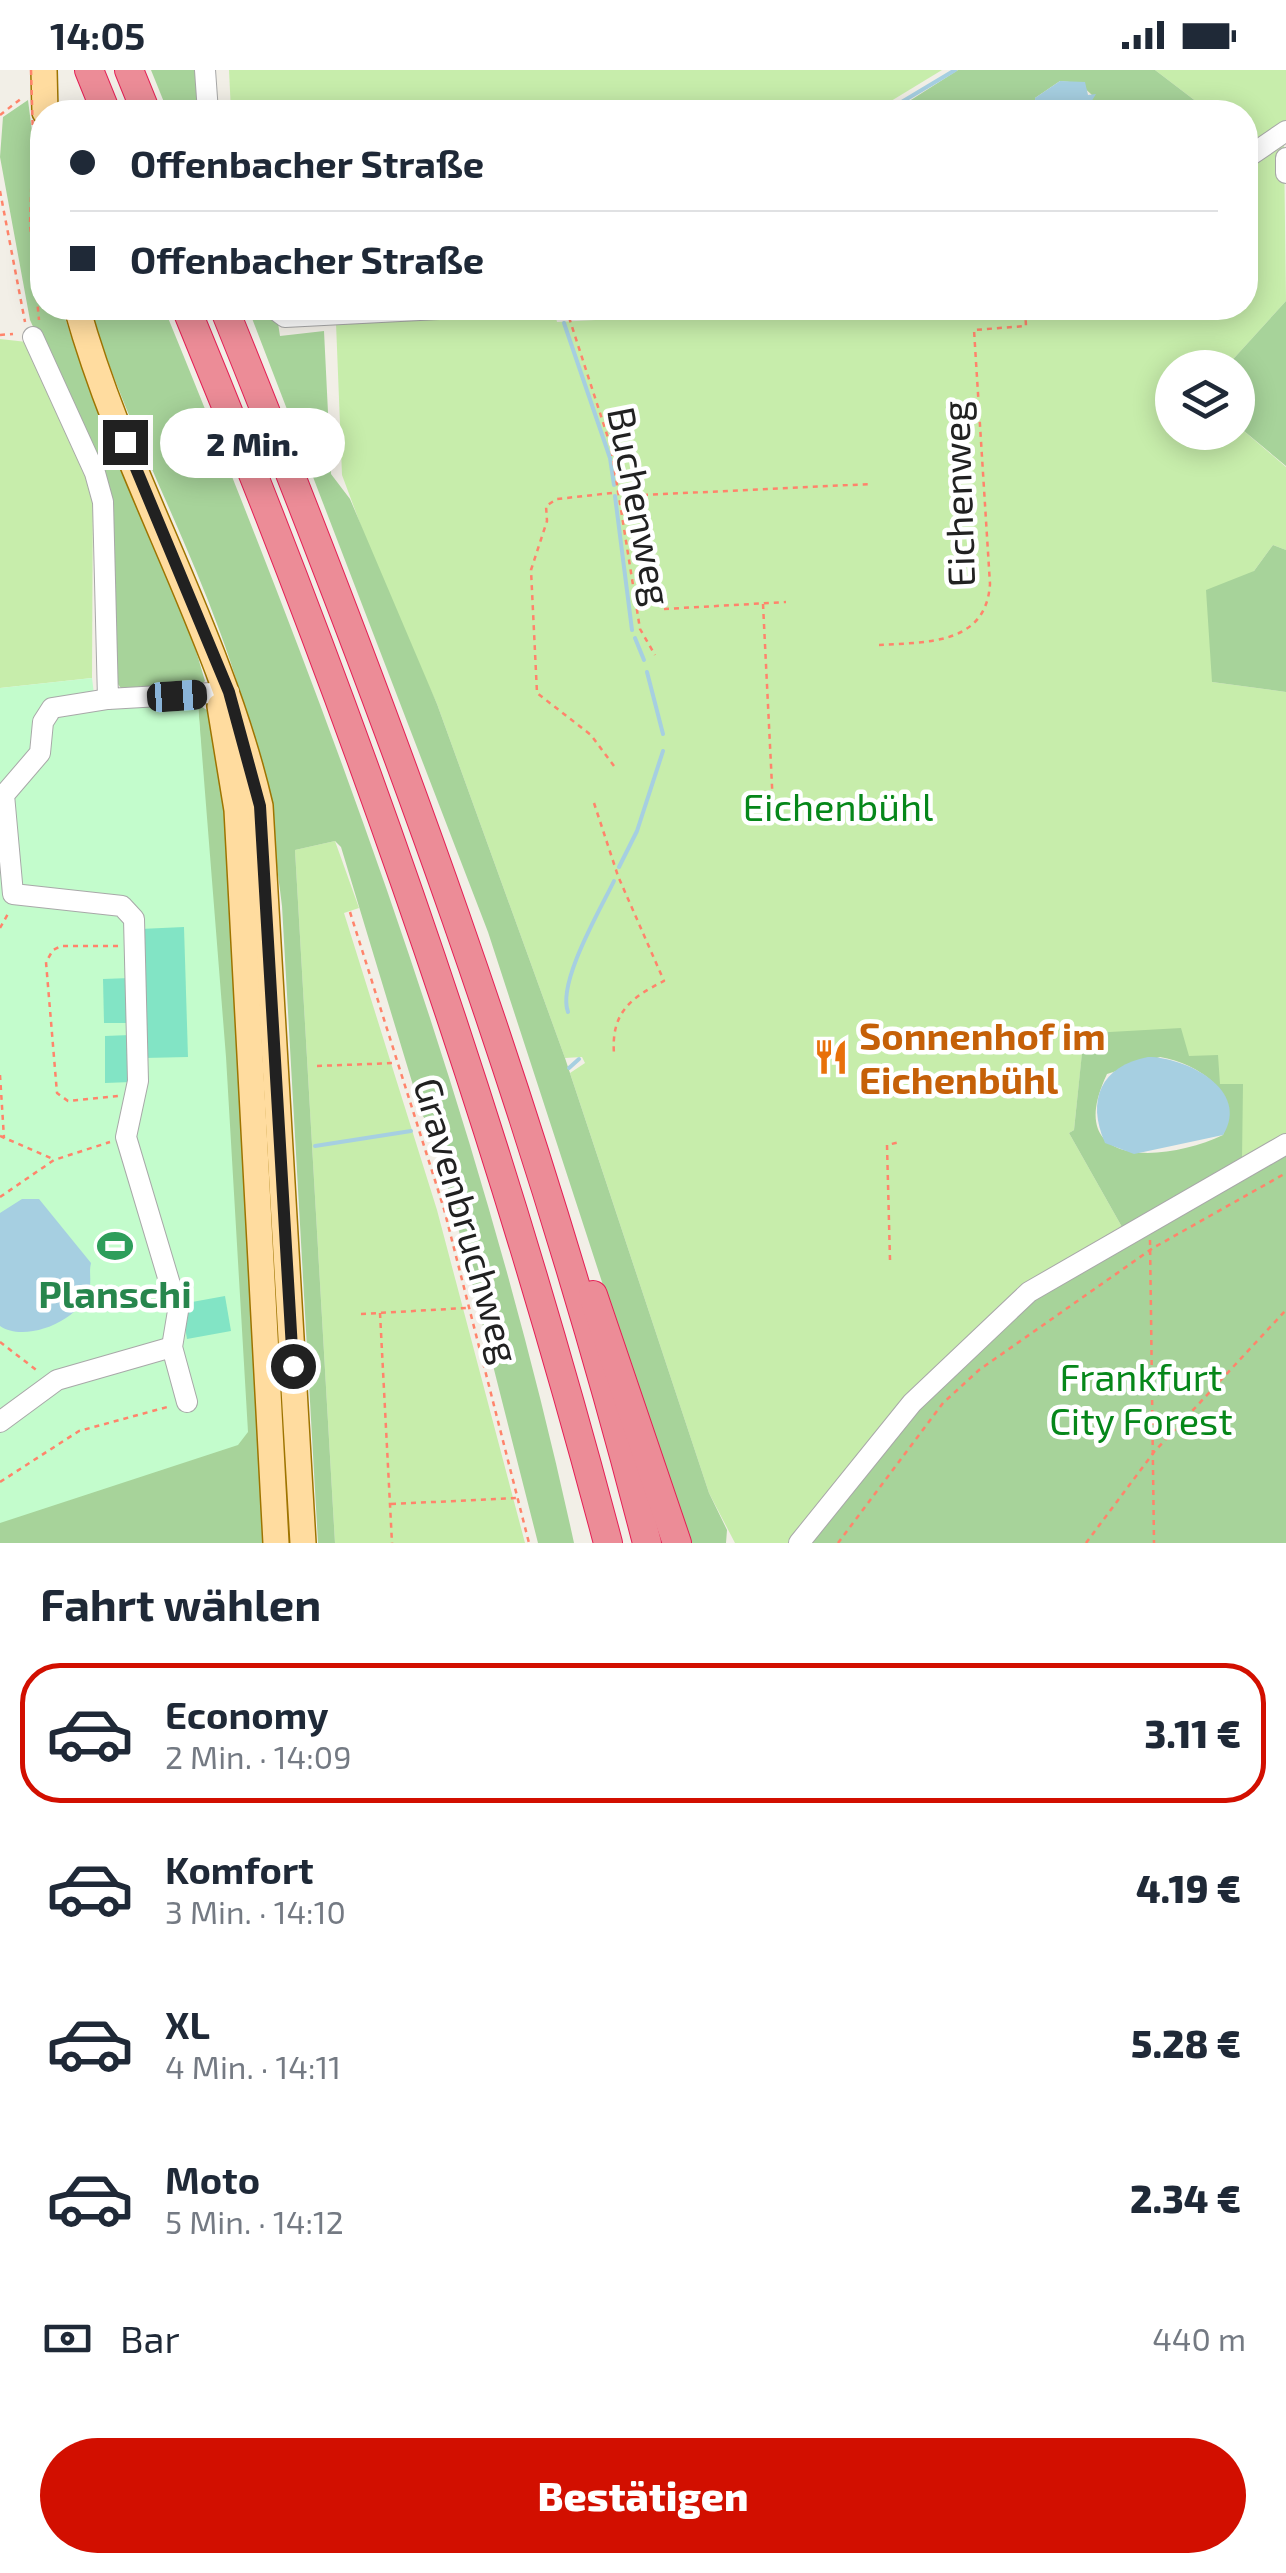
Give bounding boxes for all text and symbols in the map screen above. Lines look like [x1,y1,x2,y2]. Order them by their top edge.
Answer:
text: 14:05 [50,12,145,58]
text: Offenbacher Straße [130,140,484,186]
text: Offenbacher Straße [130,236,484,282]
map controls [1155,350,1255,450]
button: layers [1155,350,1255,450]
street label: Eichenweg [931,400,983,588]
street label: Buchenweg [599,403,683,609]
callout: 2 Min. [160,407,345,477]
route end [103,420,148,465]
text: 2 Min. [206,424,299,462]
car [146,679,208,713]
park label: Eichenbühl [743,783,933,829]
place label: Sonnenhof im Eichenbühl [859,1012,1106,1102]
restaurant icon: Sonnenhof im Eichenbühl [812,1038,850,1076]
street label: Gravenbruchweg [405,1072,531,1368]
sports icon: Planschi [96,1227,134,1265]
place label: Planschi [38,1270,192,1316]
route start [271,1344,316,1389]
park label: Frankfurt City Forest [1049,1353,1233,1443]
text: Fahrt wählen [40,1576,321,1630]
icon: car [45,1688,135,1778]
text: Economy [165,1691,329,1737]
text: 3.11 € [1145,1710,1241,1756]
text: 2 Min. · 14:09 [165,1737,351,1775]
icon: car [45,1843,135,1933]
text: Komfort [165,1846,314,1892]
text: 4.19 € [1136,1865,1241,1911]
text: 3 Min. · 14:10 [165,1892,346,1930]
icon: car [45,1998,135,2088]
text: XL [165,2001,210,2047]
text: 5.28 € [1131,2020,1241,2066]
text: 4 Min. · 14:11 [165,2047,341,2085]
icon: car [45,2153,135,2243]
text: Moto [165,2156,260,2202]
text: 2.34 € [1130,2175,1241,2221]
text: 5 Min. · 14:12 [165,2202,344,2240]
icon: cash [40,2311,95,2366]
text: Bar [120,2315,180,2361]
text: 440 m [1152,2319,1246,2357]
button: Bestätigen [40,2438,1246,2553]

